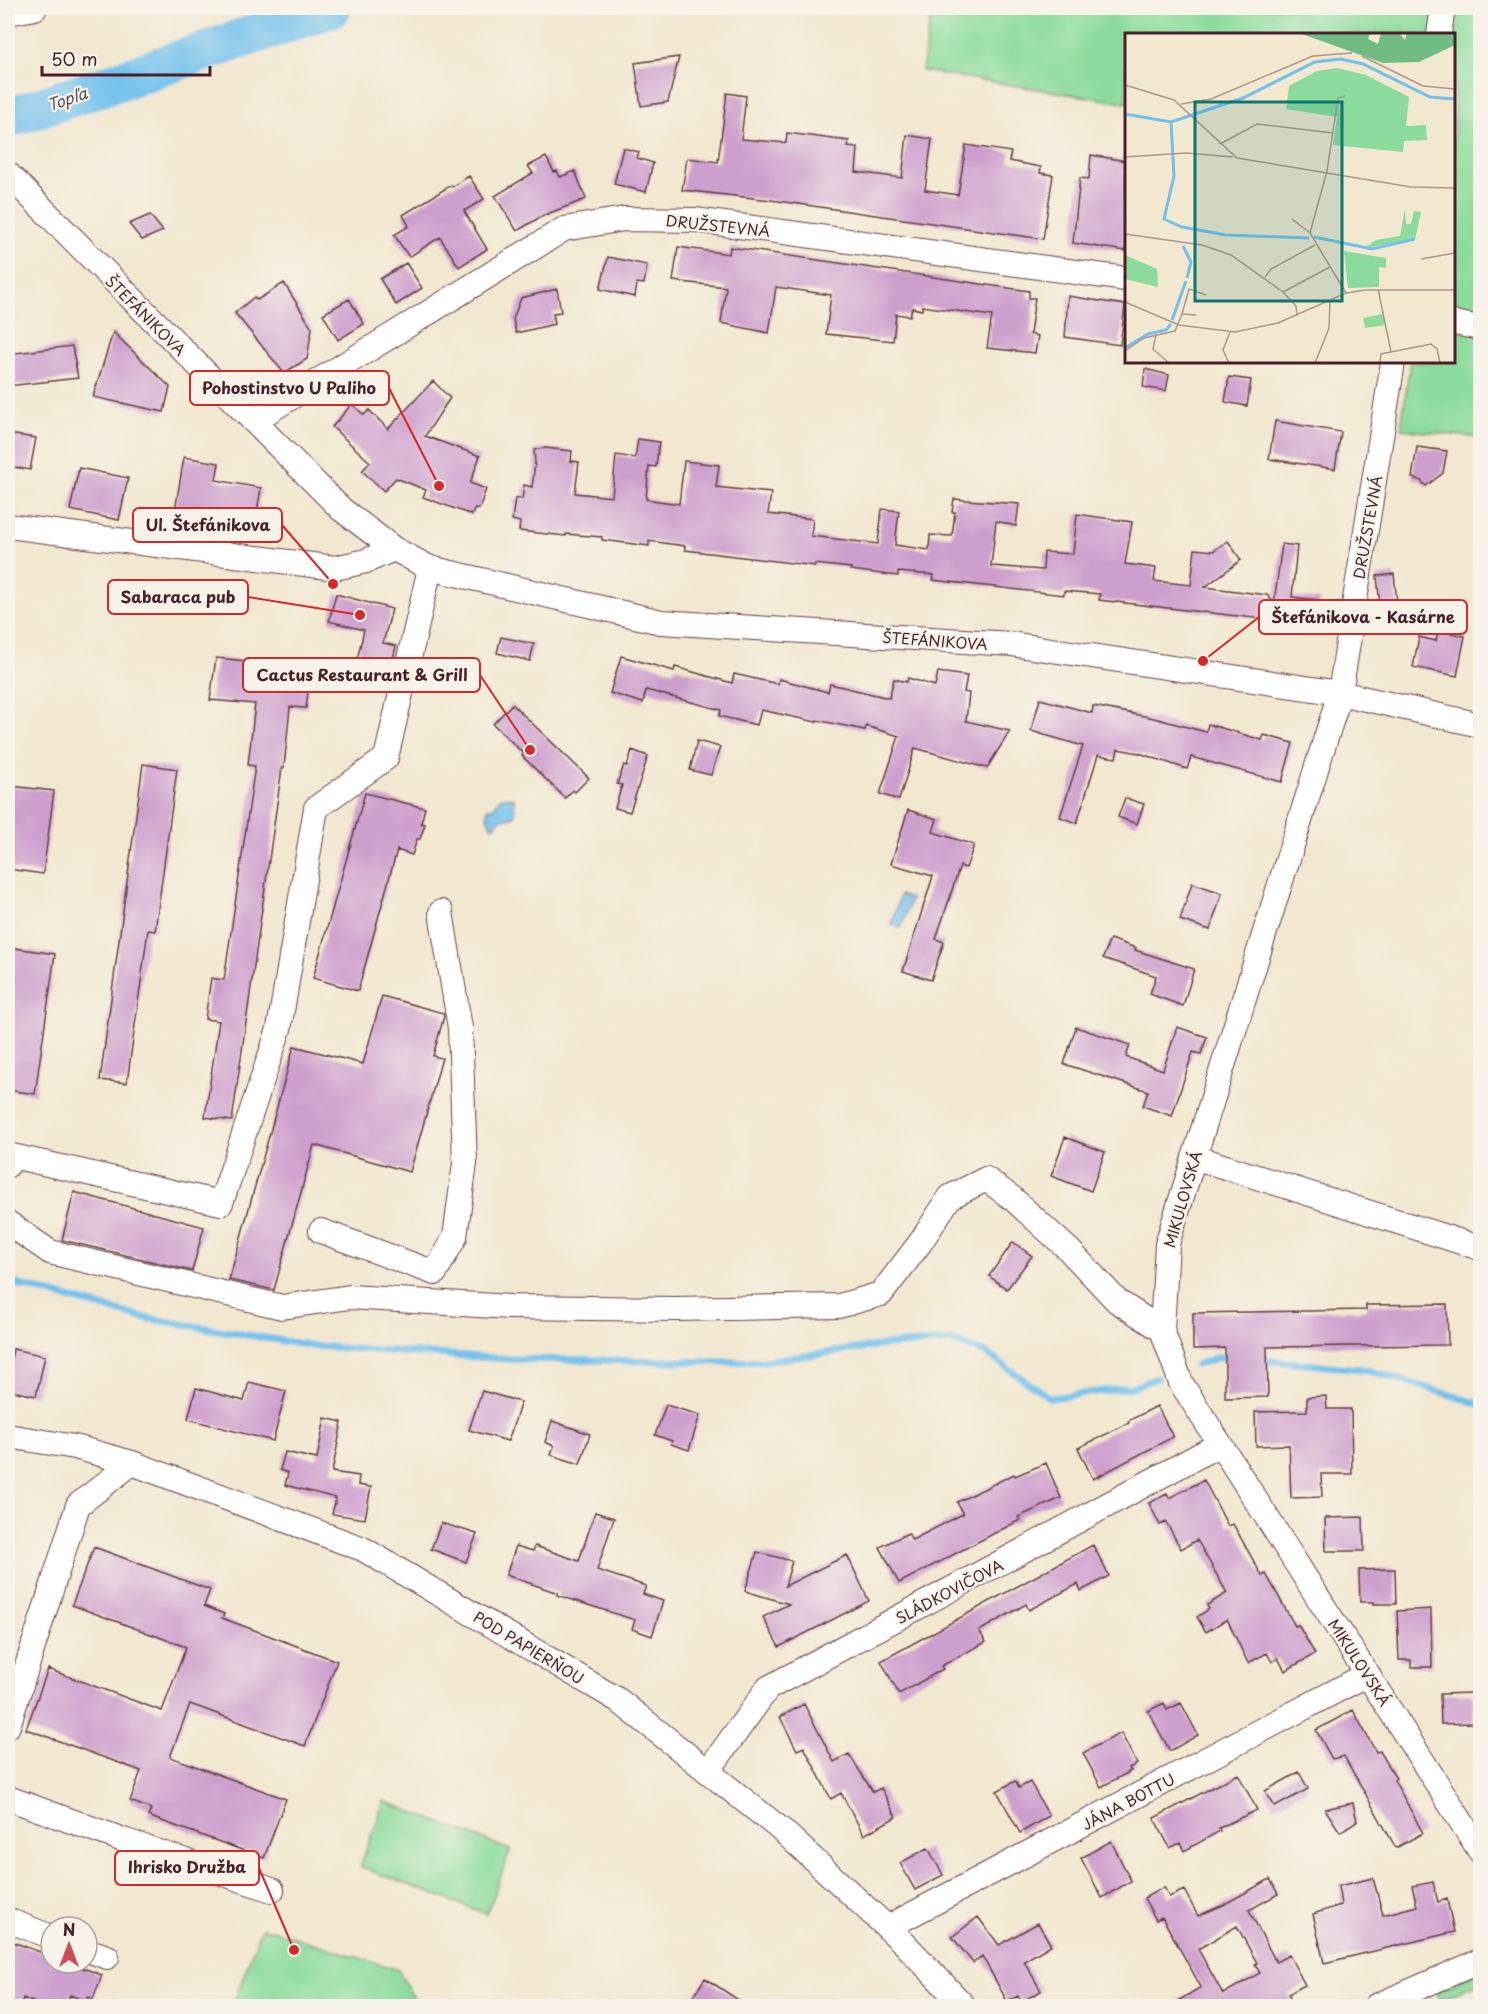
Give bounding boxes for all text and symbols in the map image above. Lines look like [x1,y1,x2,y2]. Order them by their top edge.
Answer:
inset map [1125,33,1455,363]
scale bar [42,39,210,77]
text: 50 m [51,45,98,72]
water label: Topľa [44,80,91,116]
street label: DRUŽSTEVNÁ [665,208,771,242]
street label: ŠTEFÁNIKOVA [101,270,191,360]
callout: Pohostinstvo U Paliho [190,371,389,405]
text: Pohostinstvo U Paliho [202,375,377,399]
street label: DRUŽSTEVNÁ [1347,473,1387,581]
callout: Ul. Štefánikova [133,508,282,542]
text: Ul. Štefánikova [146,512,271,536]
callout: Sabaraca pub [108,580,248,614]
text: Sabaraca pub [121,584,236,608]
callout: Štefánikova - Kasárne [1259,600,1467,634]
text: Štefánikova - Kasárne [1271,604,1455,628]
street label: ŠTEFÁNIKOVA [881,625,989,655]
callout: Cactus Restaurant & Grill [243,658,480,692]
text: Cactus Restaurant & Grill [257,662,468,686]
street label: MIKULOVSKÁ [1157,1148,1207,1250]
street label: SLÁDKOVIČOVA [891,1553,1007,1629]
street label: POD PAPIERŇOU [469,1605,589,1689]
street label: MIKULOVSKÁ [1323,1614,1397,1710]
street label: JÁNA BOTTU [1077,1767,1179,1835]
callout: Ihrisko Družba [115,1851,259,1885]
text: Ihrisko Družba [128,1854,246,1878]
north arrow [39,1915,99,1975]
text: N [63,1917,75,1941]

